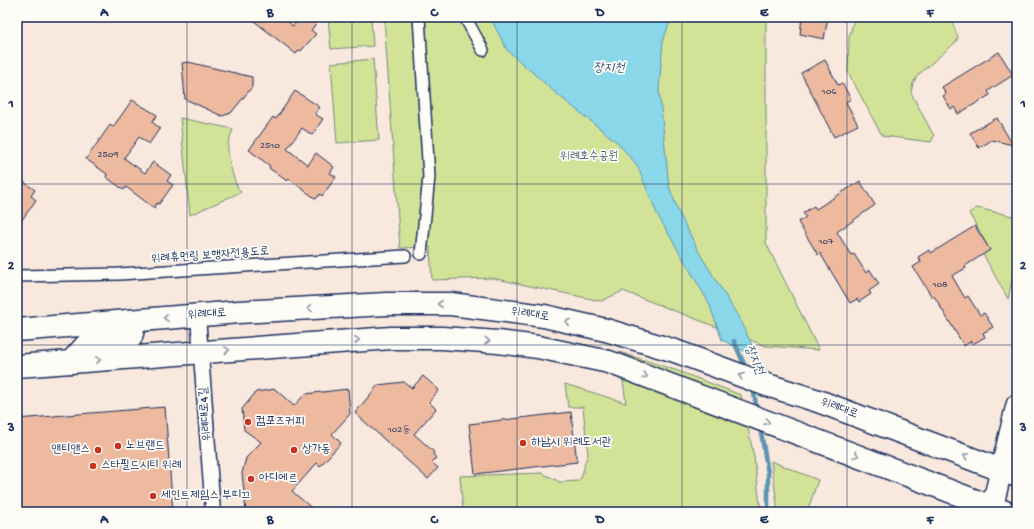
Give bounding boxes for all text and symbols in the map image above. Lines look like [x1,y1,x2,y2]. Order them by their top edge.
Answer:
text: A [99,6,109,21]
text: B [266,6,275,21]
text: C [429,6,439,21]
text: D [595,6,605,21]
text: E [760,6,769,21]
text: F [926,6,935,21]
water label: 장지천 [593,61,626,76]
house number: 106 [821,86,837,98]
text: 1 [7,97,14,112]
text: 1 [1019,97,1026,112]
house number: 2510 [260,140,280,152]
house number: 2509 [98,149,118,161]
park label: 위례호수공원 [560,149,618,164]
house number: 107 [818,236,834,248]
street label: 위례휴먼링 보행자전용도로 [150,244,270,267]
text: 2 [8,259,15,274]
text: 2 [1020,259,1027,274]
house number: 108 [931,279,948,291]
one-way arrow [437,300,443,308]
one-way arrow [307,304,313,313]
street label: 위례대로 [510,305,550,325]
street label: 위례대로 [187,307,227,323]
one-way arrow [163,313,169,322]
one-way arrow [565,318,572,326]
one-way arrow [354,336,360,345]
one-way arrow [484,337,490,346]
water label: 장지천 [741,343,768,379]
one-way arrow [224,345,230,354]
one-way arrow [95,355,101,364]
one-way arrow [642,371,649,379]
one-way arrow [737,372,744,380]
street label: 위례대로4길 [197,386,215,441]
street label: 위례대로 [818,396,860,422]
place label: 컴포즈커피 [256,415,304,429]
marker: 컴포즈커피 [243,417,253,427]
one-way arrow [763,417,770,425]
text: 3 [7,421,15,436]
text: 3 [1019,421,1027,436]
house number: 102동 [387,424,410,436]
place label: 하남시 위례도서관 [531,436,611,450]
marker: 하남시 위례도서관 [518,438,528,448]
place label: 노브랜드 [126,439,165,453]
marker: 노브랜드 [113,441,123,451]
place label: 앤티앤스 [51,443,90,457]
place label: 상가동 [302,443,331,457]
marker: 앤티앤스 [93,445,103,455]
marker: 상가동 [289,445,299,455]
one-way arrow [852,451,859,459]
one-way arrow [963,453,970,461]
place label: 스타필드시티 위례 [101,459,181,473]
marker: 스타필드시티 위례 [88,461,98,471]
place label: 아디에르 [259,472,298,486]
marker: 아디에르 [246,474,256,484]
place label: 세인트제임스 부띠끄 [161,489,251,503]
marker: 세인트제임스 부띠끄 [148,491,158,501]
text: A [99,513,109,528]
text: B [266,513,275,528]
text: C [429,513,439,528]
text: D [595,513,605,528]
text: E [760,513,769,528]
text: F [926,513,935,528]

